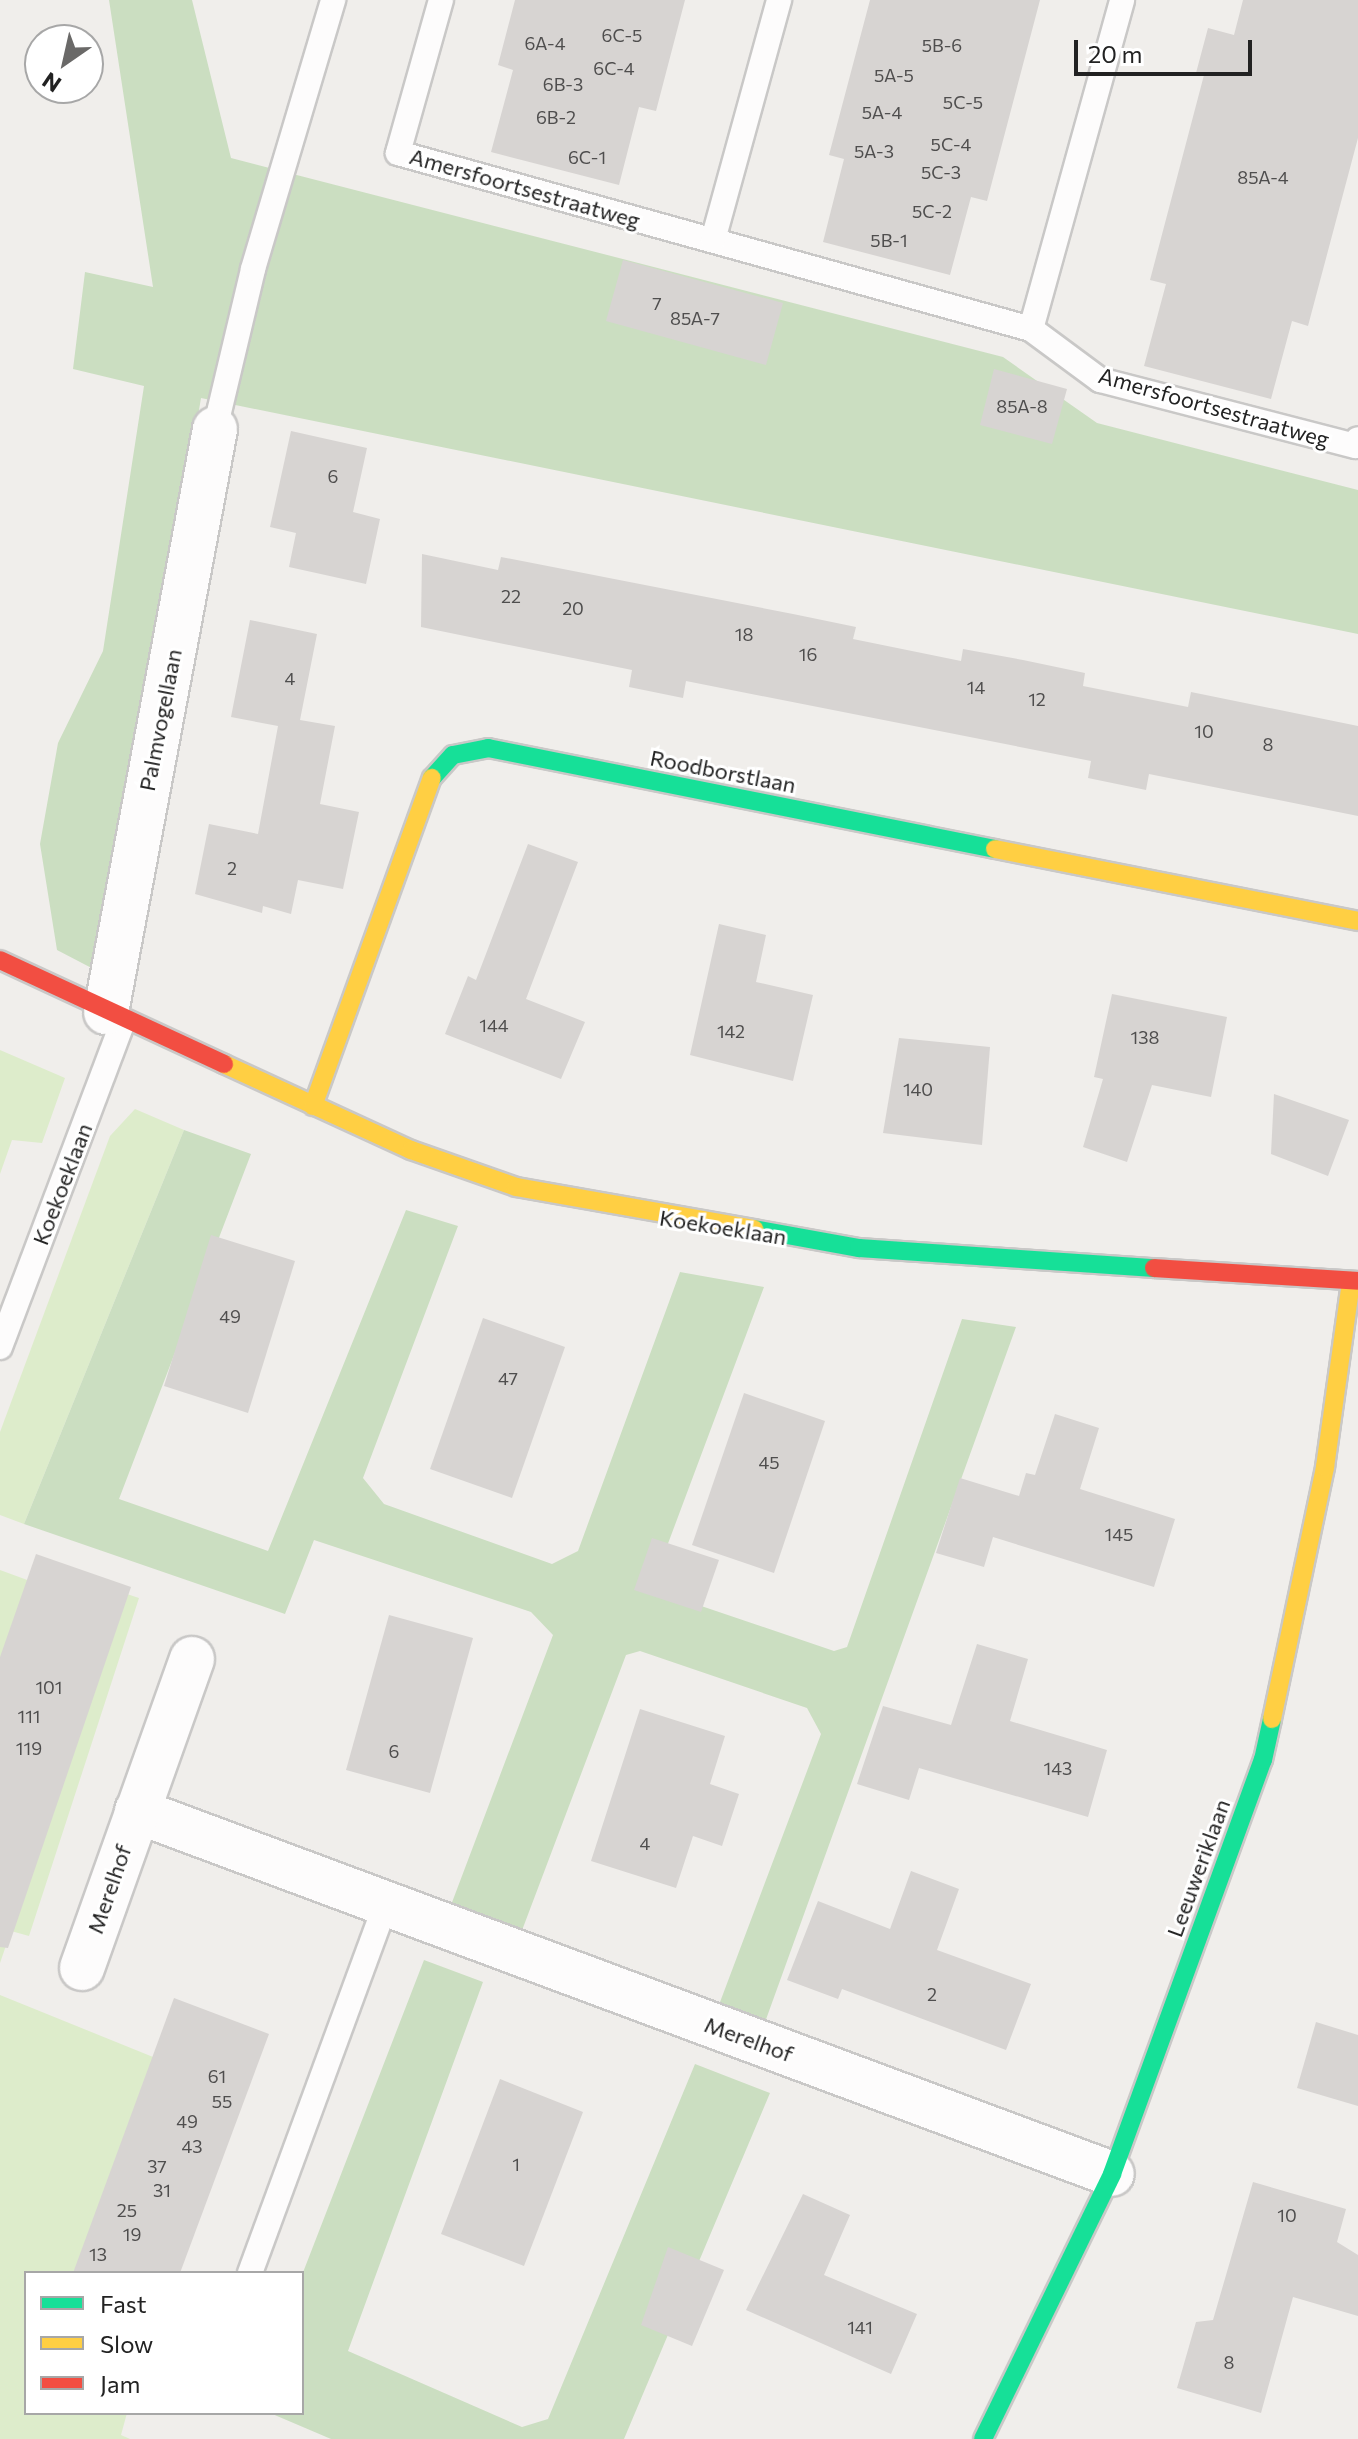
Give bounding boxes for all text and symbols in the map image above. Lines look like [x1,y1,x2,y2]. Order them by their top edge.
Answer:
north arrow [24,24,104,104]
house number: 6C-5 [602,24,642,46]
scale bar [1078,24,1256,74]
house number: 6A-4 [525,32,565,54]
house number: 5B-6 [922,34,962,56]
text: 20 m [1088,39,1142,68]
house number: 6C-4 [593,57,635,79]
house number: 5A-5 [874,64,914,86]
text: N [37,67,66,98]
house number: 6B-3 [543,73,583,95]
house number: 5C-5 [943,91,983,113]
house number: 5A-4 [862,101,902,123]
house number: 6B-2 [536,106,576,128]
house number: 5C-4 [931,133,971,155]
house number: 5A-3 [854,140,894,162]
street label: Amersfoortsestraatweg [407,142,643,234]
house number: 6C-1 [568,146,606,168]
house number: 5C-3 [921,161,961,183]
house number: 85A-4 [1237,166,1289,188]
house number: 5C-2 [912,200,952,222]
house number: 5B-1 [870,229,908,251]
house number: 7 [652,292,662,314]
house number: 85A-7 [670,307,720,329]
street label: Amersfoortsestraatweg [1096,361,1332,453]
house number: 85A-8 [996,395,1048,417]
house number: 6 [328,465,338,487]
house number: 22 [501,585,521,607]
house number: 20 [562,597,584,619]
house number: 18 [735,623,753,645]
house number: 16 [799,643,817,665]
street label: Palmvogellaan [133,647,187,793]
house number: 4 [285,667,295,689]
house number: 14 [967,676,985,698]
house number: 12 [1028,688,1046,710]
house number: 10 [1194,720,1214,742]
house number: 8 [1263,733,1273,755]
street label: Roodborstlaan [648,744,798,798]
house number: 2 [227,857,237,879]
house number: 144 [479,1014,509,1036]
house number: 142 [717,1020,745,1042]
house number: 138 [1131,1026,1159,1048]
house number: 140 [903,1078,933,1100]
street label: Koekoeklaan [27,1120,97,1248]
street label: Koekoeklaan [658,1204,788,1250]
house number: 49 [219,1305,241,1327]
house number: 47 [498,1367,518,1389]
house number: 45 [758,1451,780,1473]
house number: 145 [1105,1523,1133,1545]
house number: 101 [35,1676,63,1698]
house number: 111 [17,1705,41,1727]
house number: 119 [16,1737,42,1759]
house number: 6 [389,1740,399,1762]
house number: 143 [1044,1757,1072,1779]
street label: Leeuweriklaan [1161,1796,1235,1940]
house number: 4 [640,1832,650,1854]
street label: Merelhof [81,1841,137,1937]
house number: 2 [927,1983,937,2005]
street label: Merelhof [701,2011,797,2067]
house number: 61 [208,2065,226,2087]
house number: 55 [212,2090,232,2112]
house number: 49 [176,2110,198,2132]
house number: 43 [181,2135,203,2157]
house number: 1 [512,2153,520,2175]
house number: 37 [147,2155,167,2177]
house number: 31 [153,2179,171,2201]
house number: 25 [117,2199,137,2221]
house number: 10 [1277,2204,1297,2226]
house number: 19 [123,2223,141,2245]
house number: 13 [89,2243,107,2265]
legend [24,2271,304,2415]
text: Fast [100,2289,147,2318]
house number: 141 [847,2316,873,2338]
text: Slow [100,2329,153,2358]
house number: 8 [1224,2351,1234,2373]
text: Jam [100,2369,140,2398]

